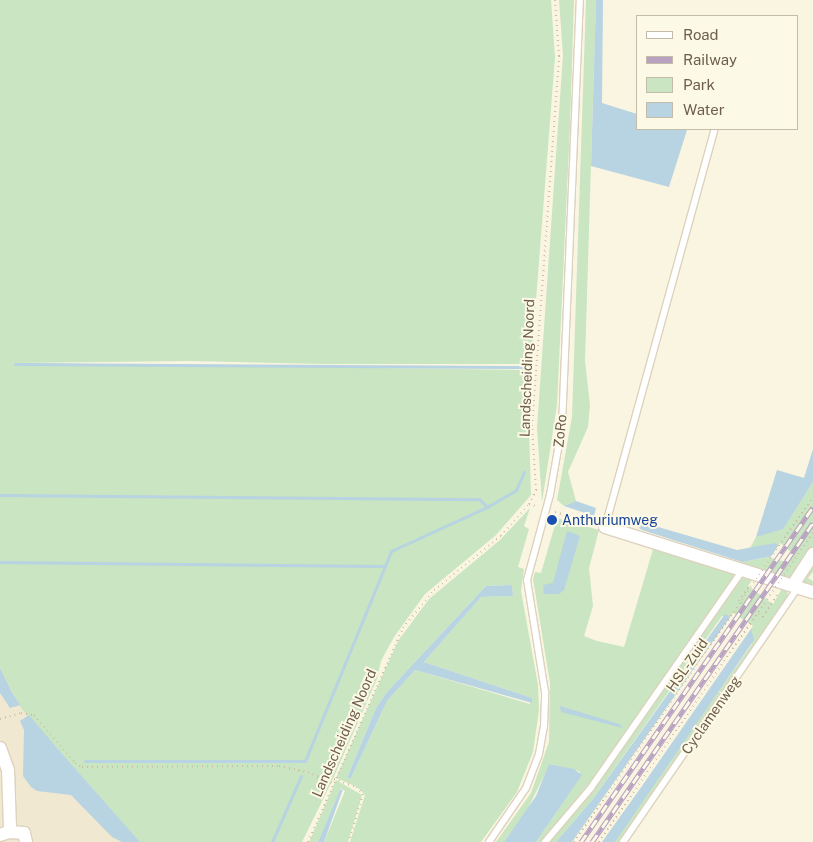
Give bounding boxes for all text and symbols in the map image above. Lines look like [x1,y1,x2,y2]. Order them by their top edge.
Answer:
legend [636,15,798,130]
text: Road [683,26,719,43]
text: Railway [683,51,737,68]
text: Park [683,76,715,93]
text: Water [683,101,725,118]
street label: Landscheiding Noord [516,299,538,437]
street label: ZoRo [550,413,570,449]
place label: Anthuriumweg [562,512,658,528]
marker: Anthuriumweg [546,514,558,526]
street label: HSL-Zuid [663,635,711,695]
street label: Landscheiding Noord [308,666,380,800]
street label: Cyclamenweg [678,673,744,757]

